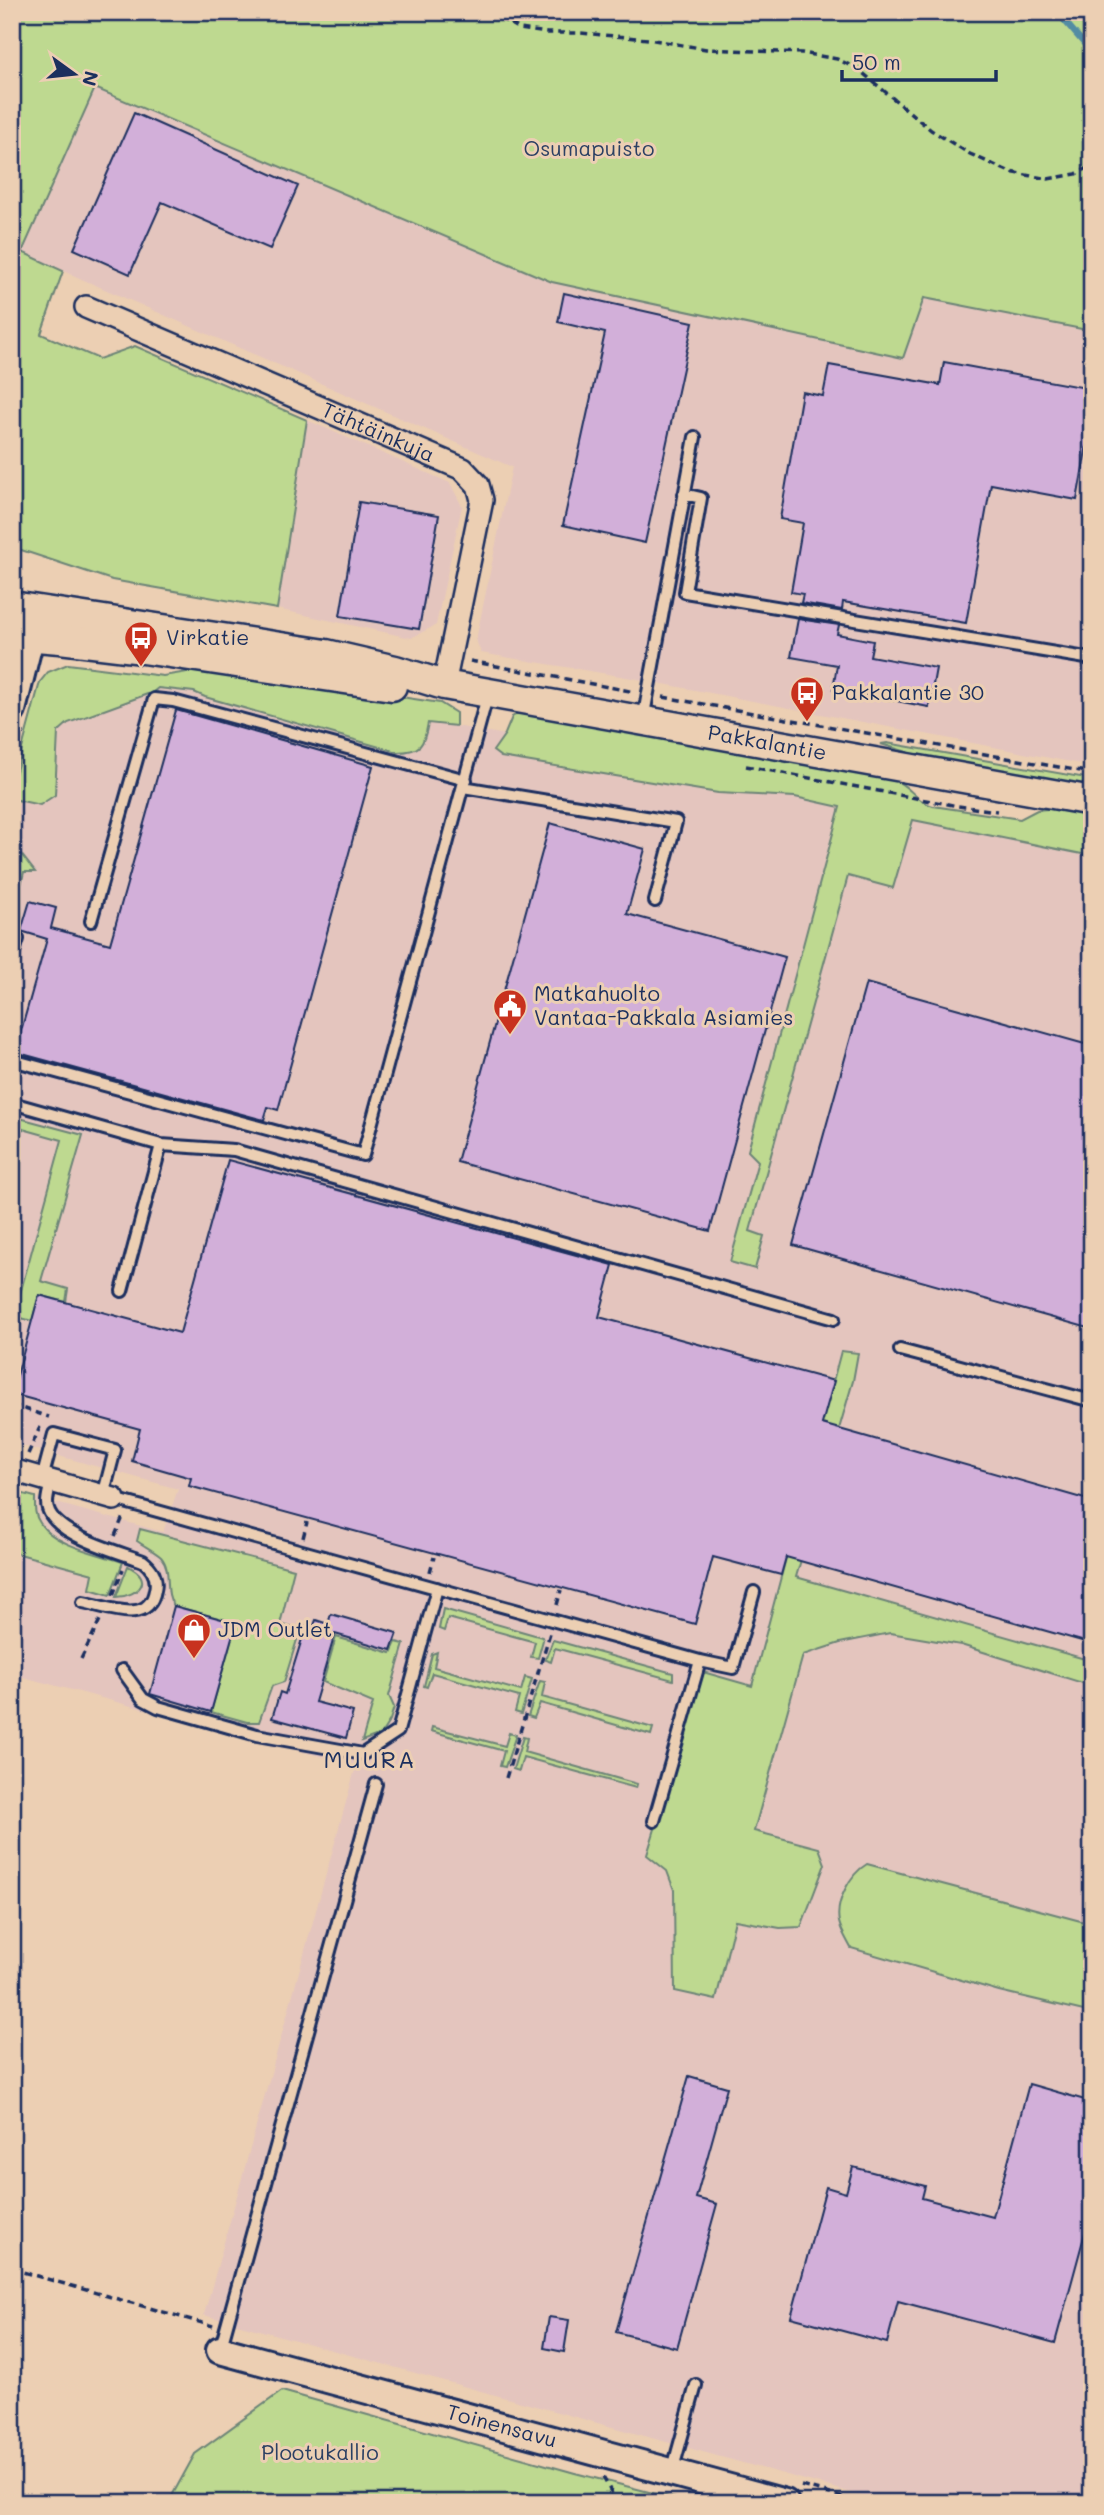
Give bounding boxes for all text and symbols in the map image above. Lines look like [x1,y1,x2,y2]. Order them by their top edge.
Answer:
north arrow [38,38,108,108]
scale bar [842,38,996,82]
text: 50 m [852,48,901,75]
text: N [77,68,105,89]
park label: Osumapuisto [524,134,654,161]
street label: Tähtäinkuja [318,395,439,467]
bus stop icon: Virkatie [122,619,160,668]
place label: Virkatie [166,623,249,650]
bus stop icon: Pakkalantie 30 [788,674,826,723]
place label: Pakkalantie 30 [832,678,984,705]
street label: Pakkalantie [706,718,829,765]
place label: Matkahuolto Vantaa-Pakkala Asiamies [534,979,793,1030]
public building icon: Matkahuolto Vantaa-Pakkala Asiamies [491,987,529,1036]
shop icon: JDM Outlet [175,1611,213,1660]
place label: JDM Outlet [218,1615,332,1642]
district label: MUURA [323,1743,417,1774]
street label: Toinensavu [444,2397,560,2453]
park label: Plootukallio [261,2438,379,2465]

